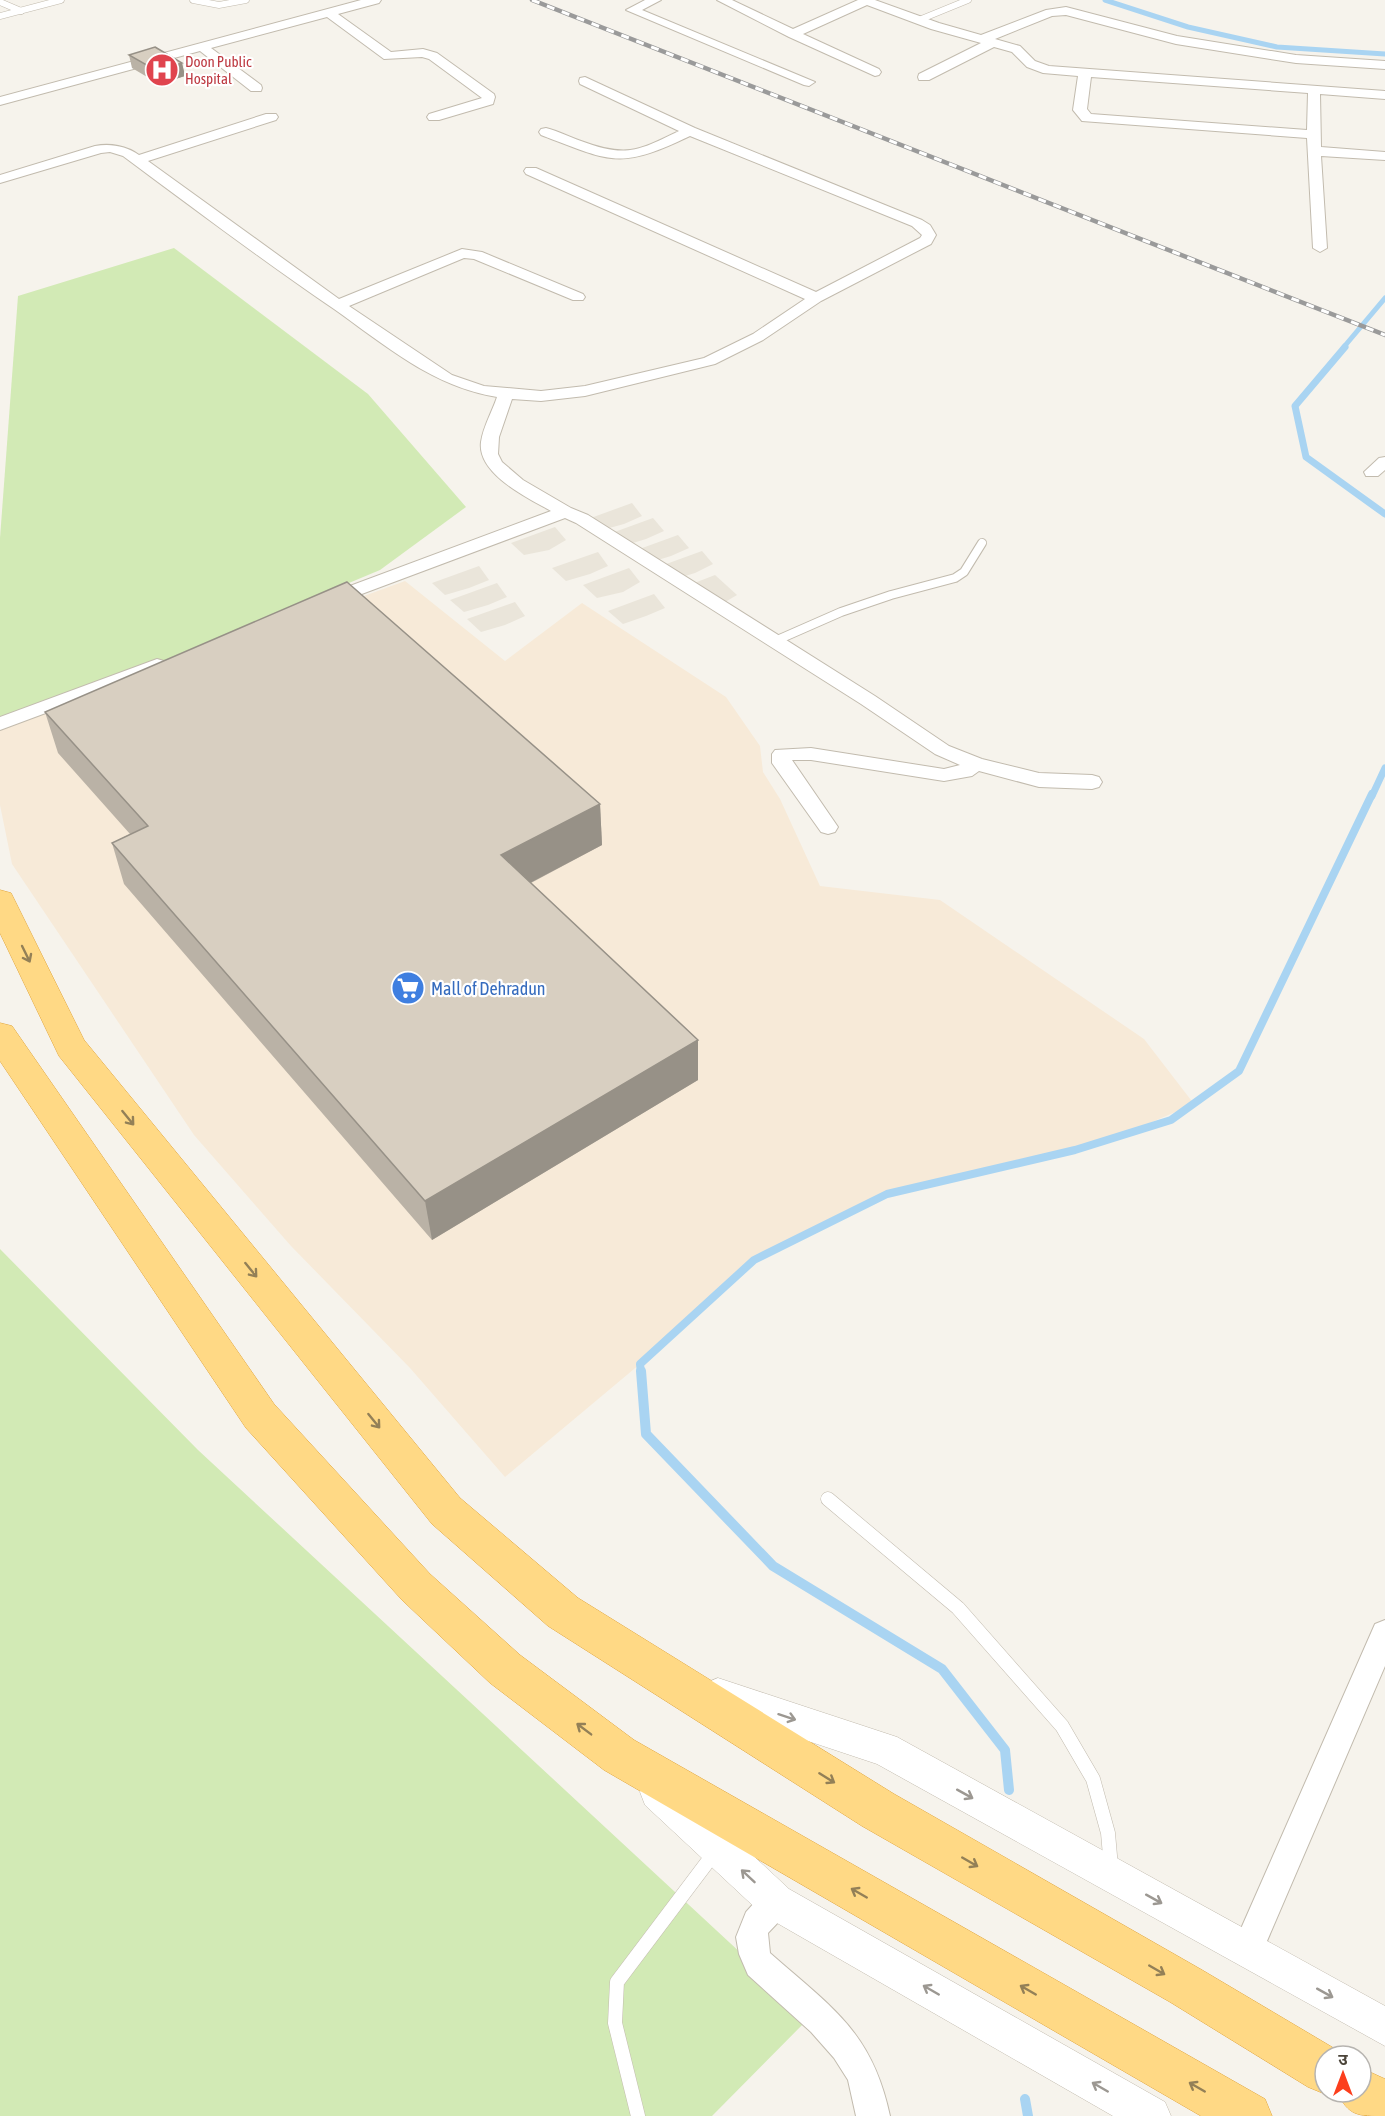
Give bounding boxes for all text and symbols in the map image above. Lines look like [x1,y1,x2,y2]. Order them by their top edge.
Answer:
hospital icon: Doon Public Hospital [144,52,180,88]
place label: Doon Public Hospital [185,53,252,87]
one-way arrow [20,945,32,963]
supermarket icon: Mall of Dehradun [390,970,426,1006]
place label: Mall of Dehradun [431,978,546,999]
one-way arrow [122,1110,135,1126]
one-way arrow [245,1261,258,1277]
one-way arrow [367,1413,381,1428]
one-way arrow [777,1712,796,1723]
one-way arrow [576,1722,592,1735]
one-way arrow [819,1772,836,1785]
one-way arrow [956,1788,973,1800]
one-way arrow [961,1856,978,1868]
one-way arrow [741,1869,756,1883]
one-way arrow [851,1887,868,1899]
one-way arrow [1145,1893,1162,1905]
one-way arrow [1148,1964,1165,1976]
one-way arrow [922,1984,940,1995]
one-way arrow [1020,1984,1037,1996]
one-way arrow [1315,1988,1333,1999]
north arrow [1313,2044,1373,2104]
text: उ [1338,2050,1348,2068]
one-way arrow [1092,2081,1109,2093]
one-way arrow [1189,2081,1207,2092]

